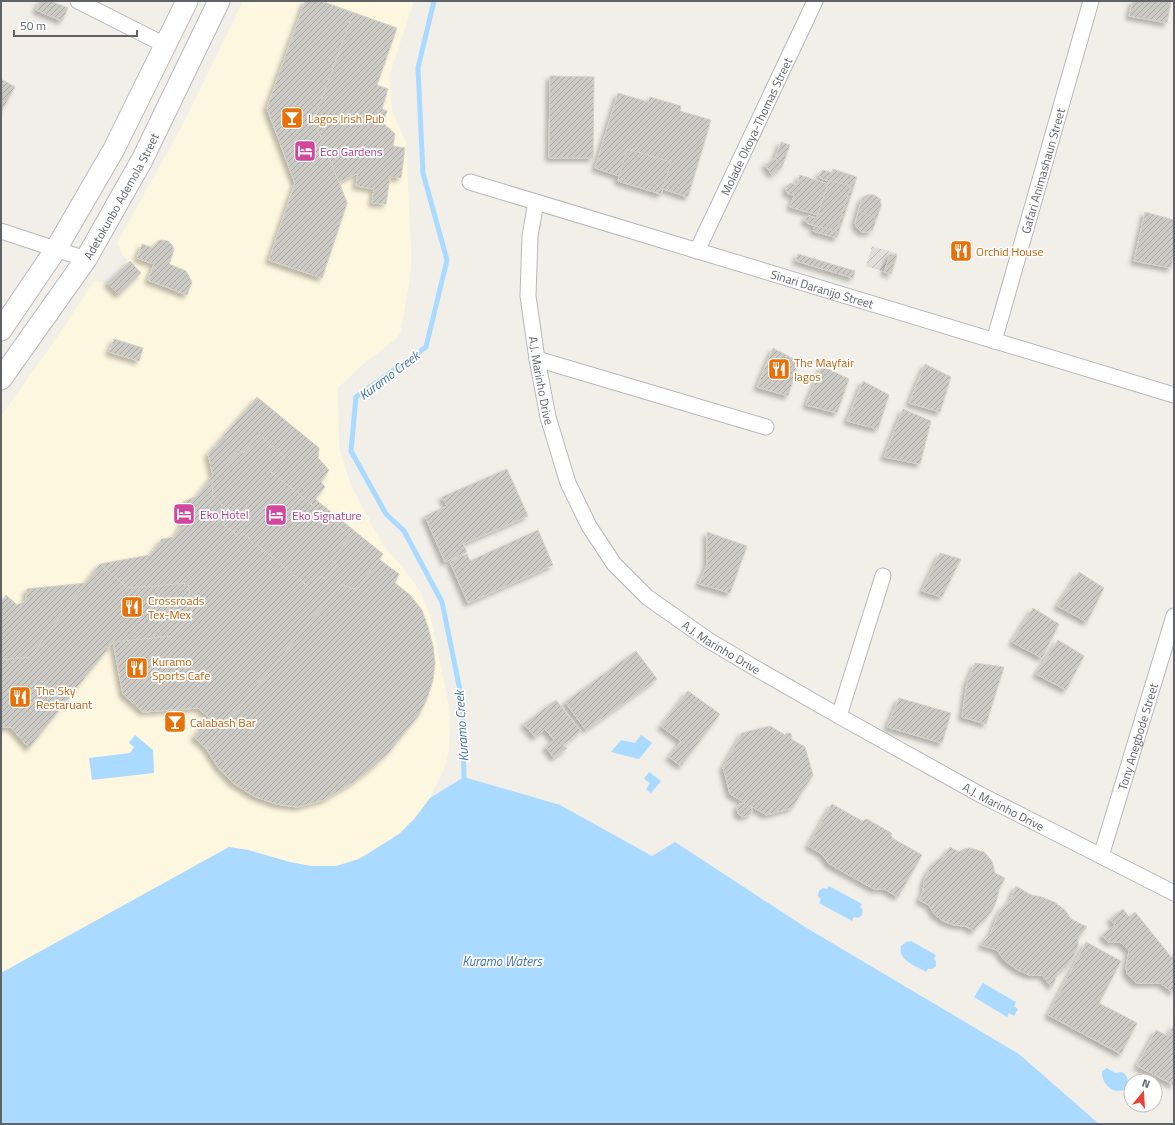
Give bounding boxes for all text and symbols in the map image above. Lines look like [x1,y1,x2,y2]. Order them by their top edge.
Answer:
scale bar [14,12,137,38]
text: 50 m [20,16,46,35]
street label: Molade Okoya-Thomas Street [715,53,797,198]
bar icon: Lagos Irish Pub [279,105,305,131]
street label: Gafari Animashaun Street [1016,105,1070,236]
place label: Lagos Irish Pub [308,109,385,128]
street label: Adetokunbo Ademola Street [78,129,164,263]
hotel icon: Eco Gardens [292,138,318,164]
place label: Eco Gardens [320,142,383,161]
restaurant icon: Orchid House [948,238,974,264]
place label: Orchid House [976,242,1044,261]
street label: Sinari Daranijo Street [768,264,877,313]
street label: A.J. Marinho Drive [524,335,559,427]
water label: Kuramo Creek [355,344,425,404]
place label: The Mayfair lagos [794,353,854,386]
restaurant icon: The Mayfair lagos [766,356,792,382]
hotel icon: Eko Hotel [171,501,197,527]
hotel icon: Eko Signature [263,502,289,528]
place label: Eko Hotel [200,505,249,524]
place label: Eko Signature [292,506,362,525]
place label: Crossroads Tex-Mex [148,591,205,624]
restaurant icon: Crossroads Tex-Mex [119,594,145,620]
street label: A.J. Marinho Drive [678,615,764,679]
place label: Kuramo Sports Cafe [152,652,210,685]
restaurant icon: Kuramo Sports Cafe [124,655,150,681]
street label: Tony Anegbode Street [1112,680,1163,792]
place label: The Sky Restaruant [36,681,93,714]
restaurant icon: The Sky Restaruant [7,684,33,710]
water label: Kuramo Creek [448,688,473,762]
bar icon: Calabash Bar [162,709,188,735]
place label: Calabash Bar [190,713,256,732]
street label: A.J. Marinho Drive [959,777,1048,835]
water label: Kuramo Waters [462,951,543,971]
north arrow [1123,1073,1163,1113]
text: N [1140,1075,1152,1092]

